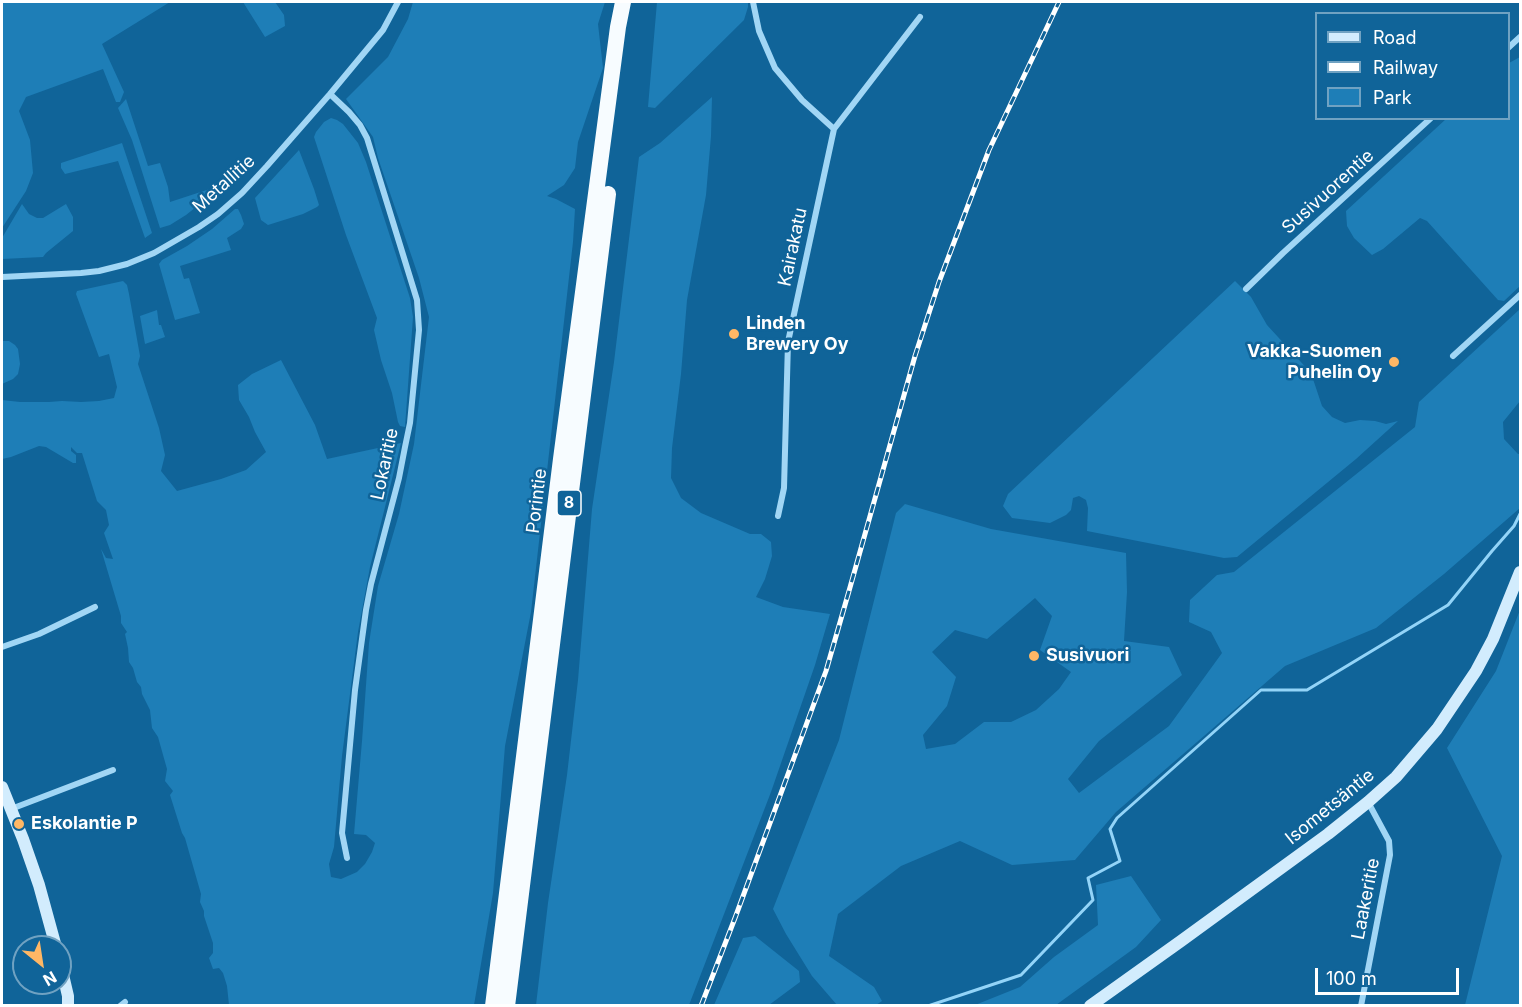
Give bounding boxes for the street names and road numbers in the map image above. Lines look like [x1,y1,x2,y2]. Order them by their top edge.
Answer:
street label: Susivuorentie [1278,145,1378,239]
street label: Metallitie [188,150,260,218]
street label: Kairakatu [774,206,812,288]
street label: Lokaritie [367,426,403,502]
street label: Porintie [522,467,552,535]
road number: 8 [557,490,581,516]
street label: Isometsäntie [1281,765,1379,849]
street label: Laakeritie [1348,856,1384,942]

